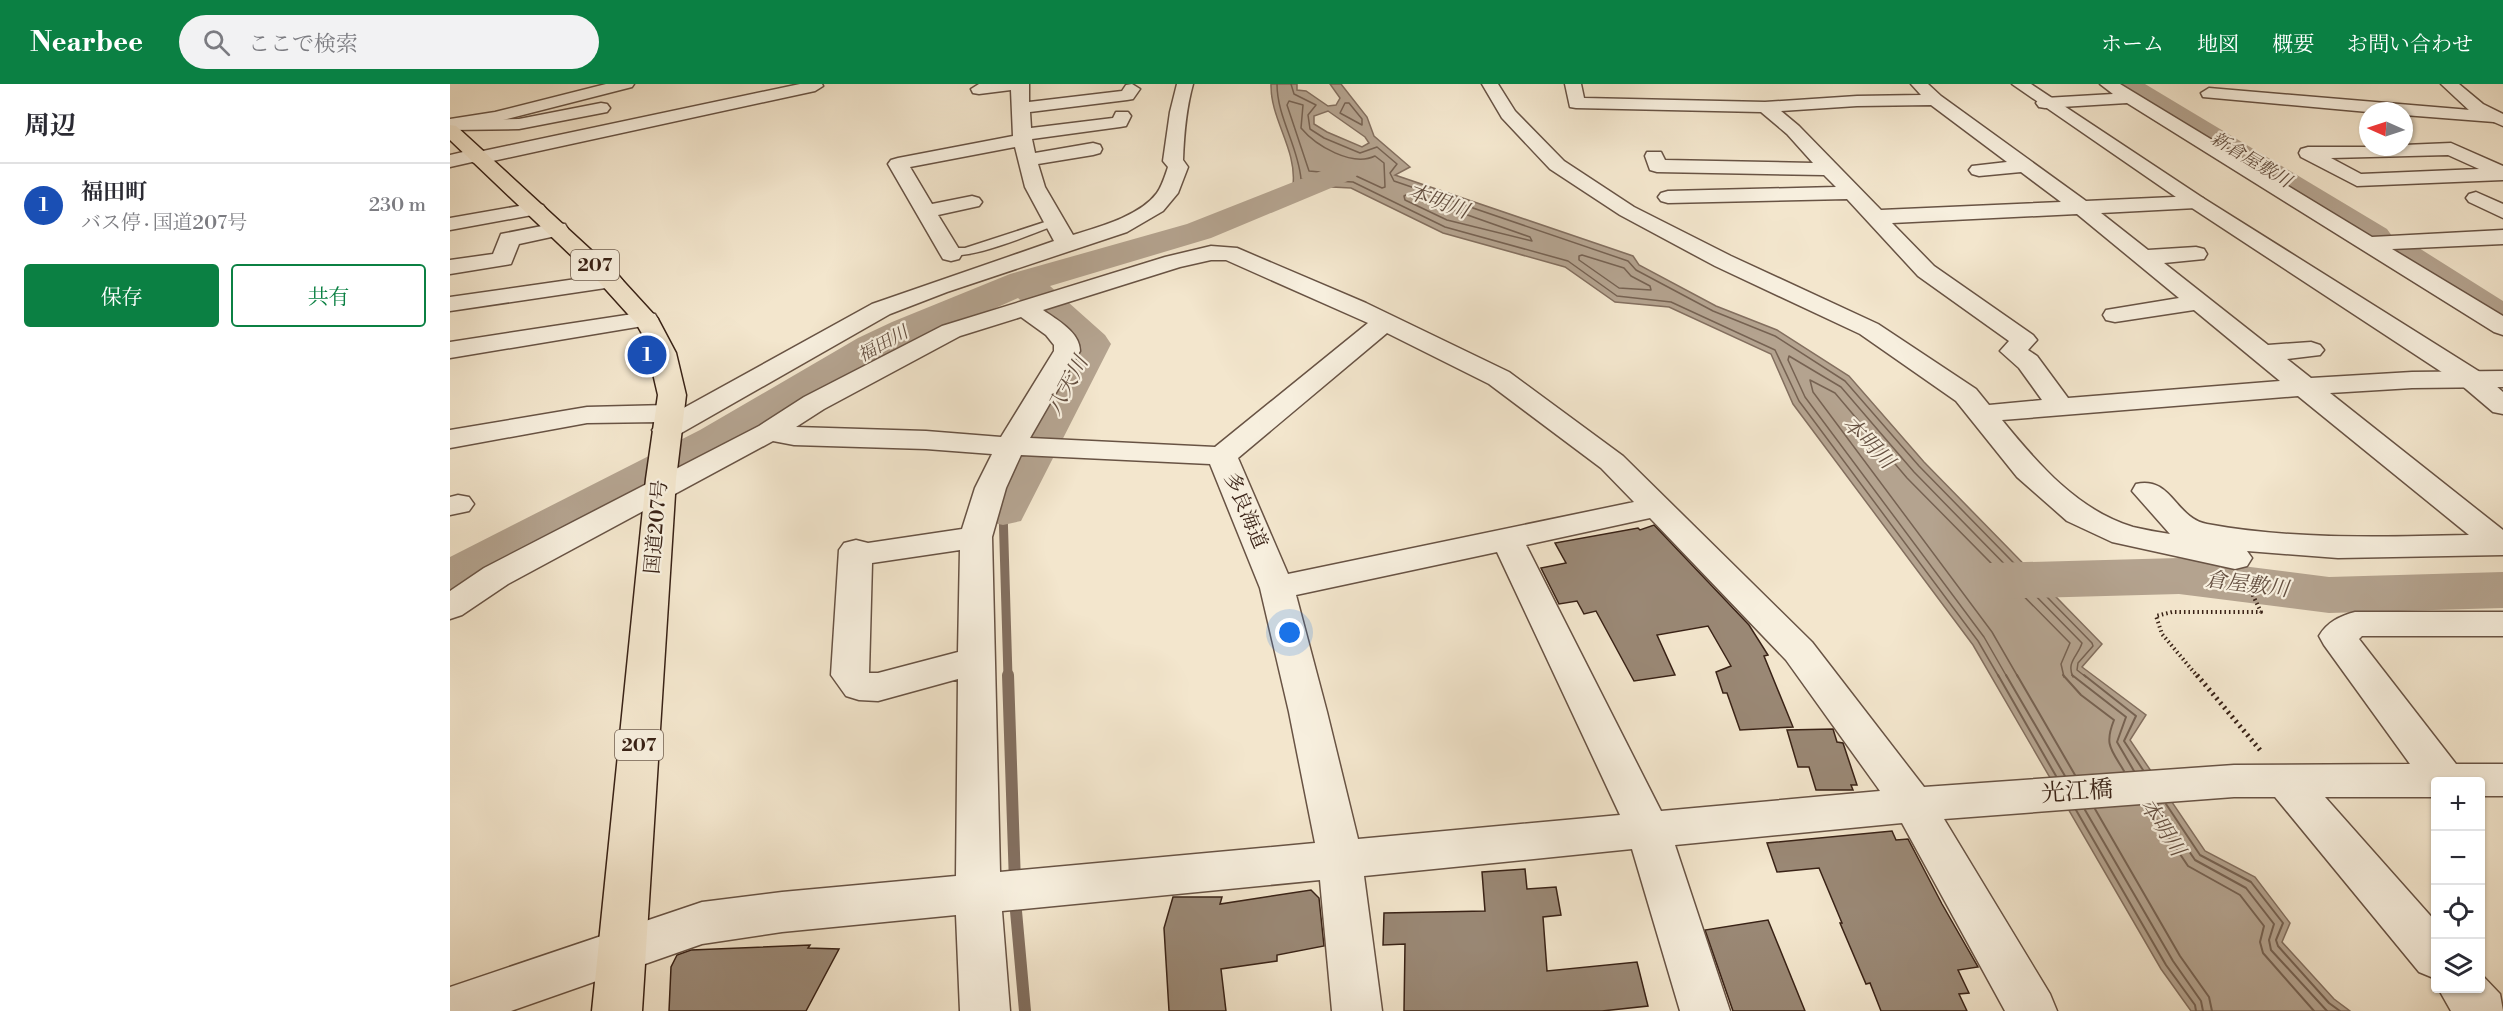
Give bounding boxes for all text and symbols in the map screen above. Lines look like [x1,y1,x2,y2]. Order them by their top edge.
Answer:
search box [179,15,599,69]
text: Nearbee [30,25,143,60]
icon: search [200,26,233,59]
text: ここで検索 [248,31,358,58]
text: ホーム [2101,32,2164,58]
text: 地図 [2197,32,2239,58]
text: 概要 [2272,32,2314,58]
text: お問い合わせ [2347,32,2473,58]
north arrow [2359,102,2413,156]
text: 周辺 [24,110,76,142]
water label: 新倉屋敷川 [2207,127,2297,194]
text: 福田町 [81,179,147,206]
water label: 本明川 [1404,179,1474,226]
text: 1 [39,193,48,218]
text: 230 m [369,193,426,218]
text: バス停 · 国道207号 [81,211,247,236]
road number: 207 [571,250,619,280]
button: 保存 [24,264,219,327]
button: 共有 [231,264,426,327]
water label: 福田川 [854,320,914,367]
pin: 1 [628,332,666,378]
water label: 八天川 [1042,350,1095,420]
water label: 本明川 [1837,411,1901,476]
street label: 多良海道 [1218,469,1272,553]
street label: 国道207号 [640,479,674,575]
water label: 倉屋敷川 [2204,567,2292,603]
your location [1275,618,1304,647]
road number: 207 [615,730,663,760]
street label: 光江橋 [2040,775,2114,809]
map controls [2431,777,2485,993]
button: + [2431,777,2485,831]
water label: 本明川 [2134,795,2191,863]
button: − [2431,831,2485,885]
button: locate [2431,885,2485,939]
button: layers [2431,939,2485,993]

